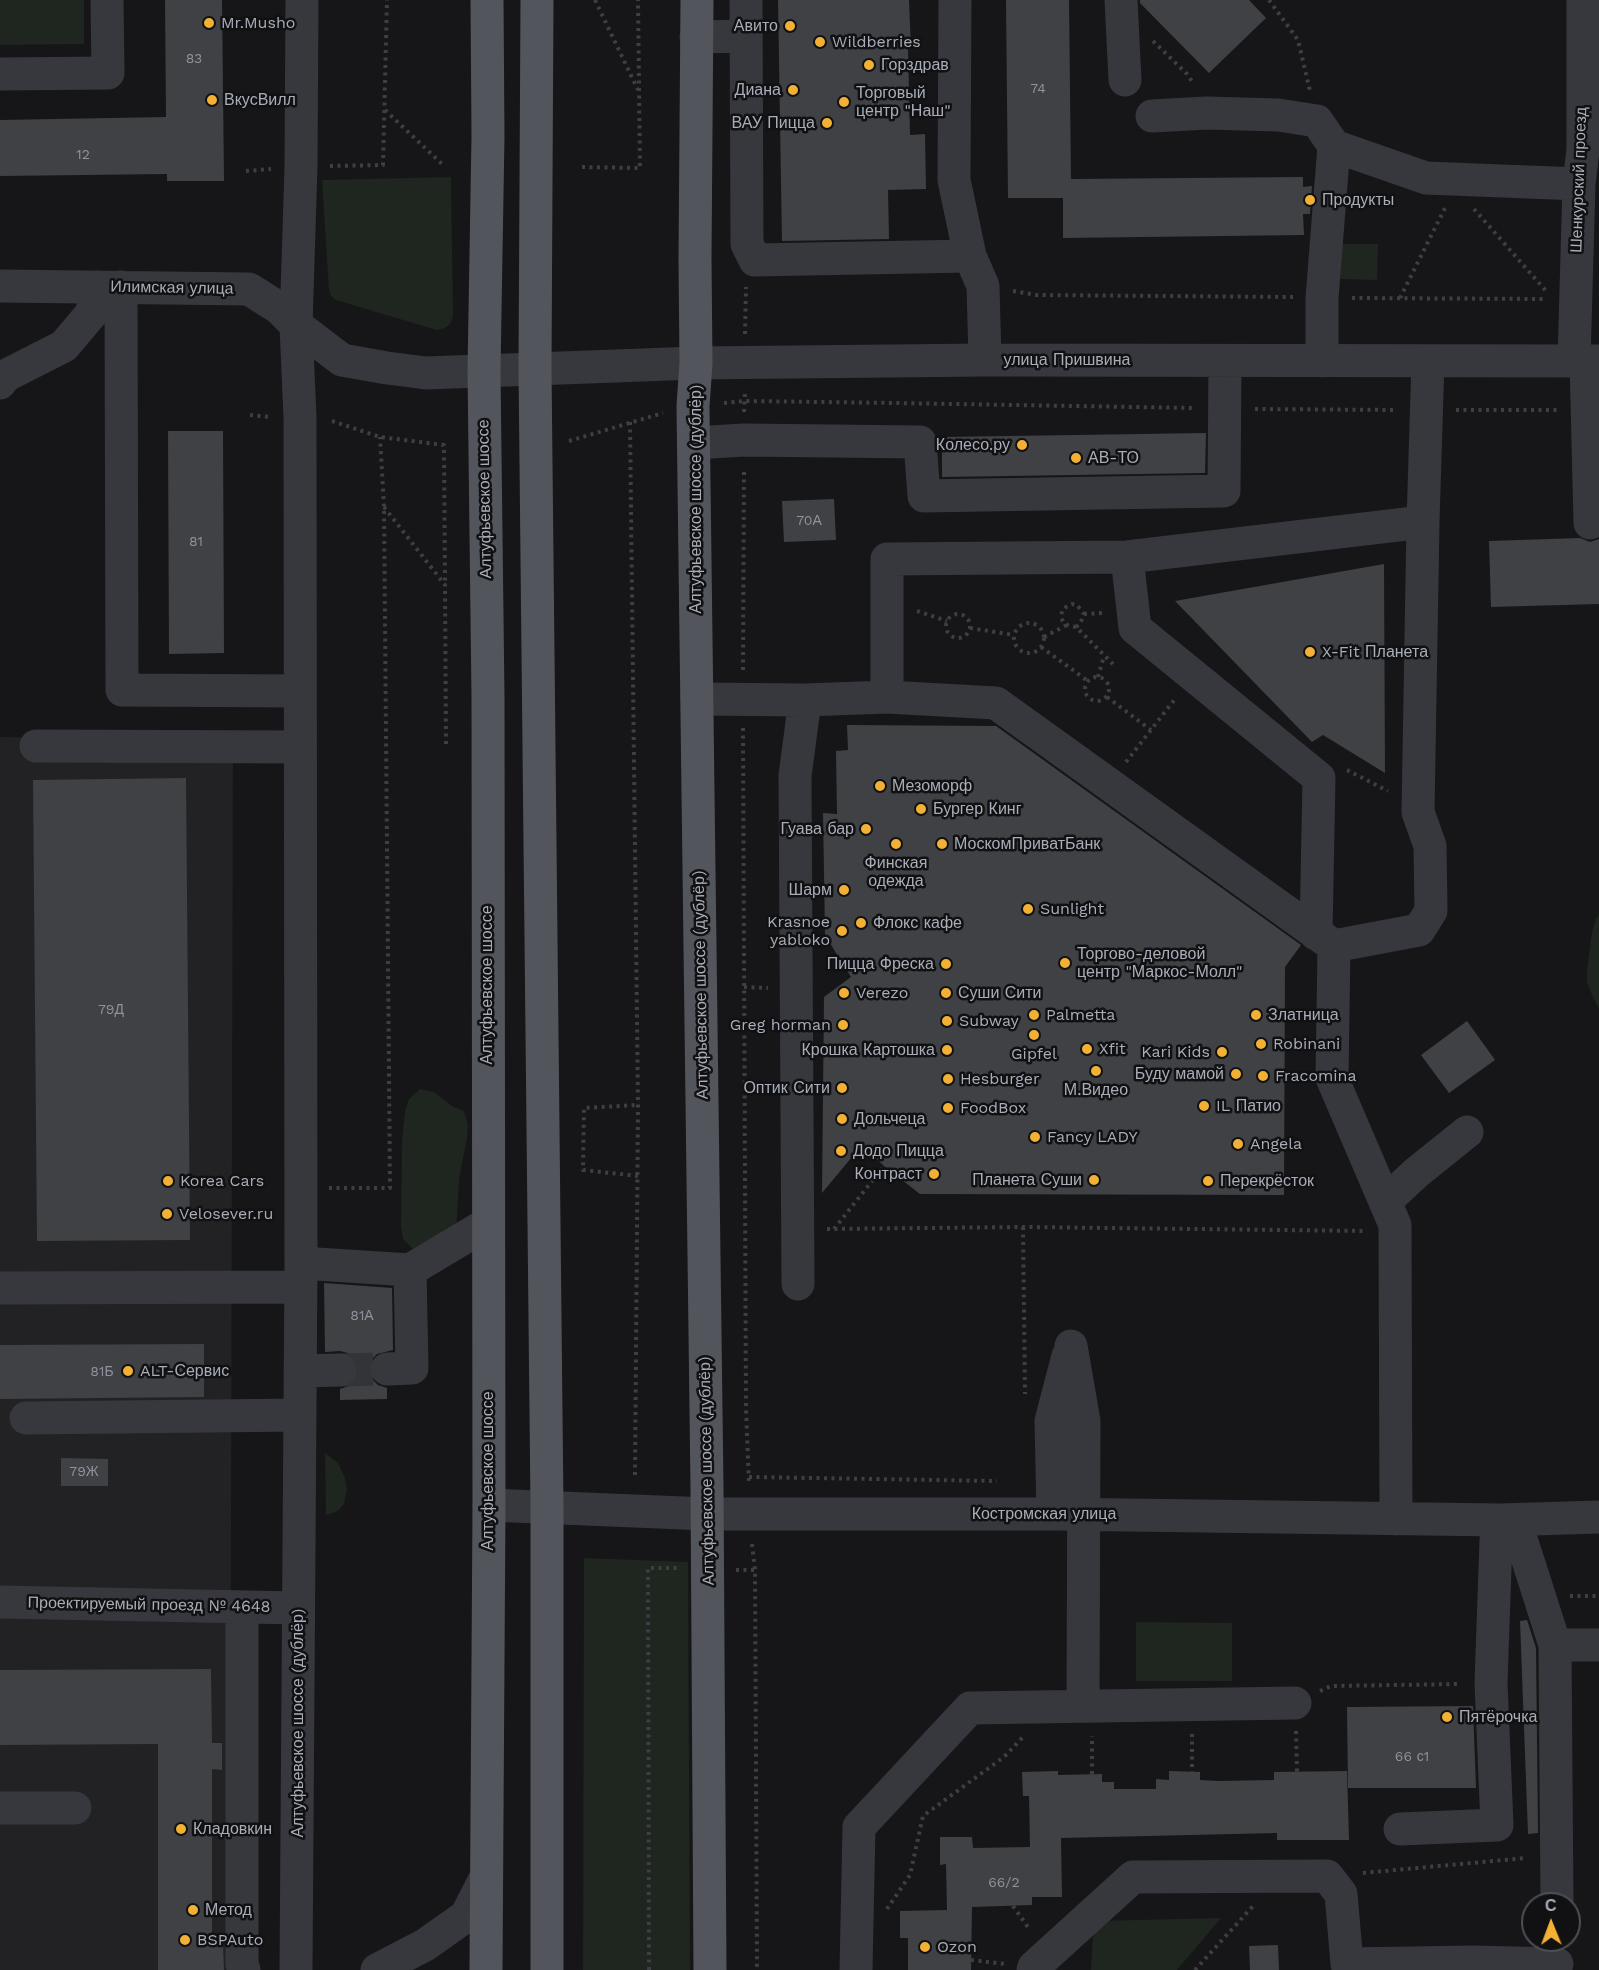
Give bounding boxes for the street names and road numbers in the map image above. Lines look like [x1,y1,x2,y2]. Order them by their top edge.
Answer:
street label: Шенкурский проезд [1567,107,1591,253]
street label: Илимская улица [110,277,234,299]
street label: улица Пришвина [1004,350,1130,370]
street label: Алтуфьевское шоссе (дублёр) [686,385,706,613]
street label: Алтуфьевское шоссе [474,419,496,579]
street label: Алтуфьевское шоссе (дублёр) [689,870,713,1100]
street label: Алтуфьевское шоссе [477,905,497,1065]
street label: Алтуфьевское шоссе (дублёр) [695,1356,719,1586]
street label: Алтуфьевское шоссе [478,1391,498,1551]
street label: Костромская улица [972,1504,1116,1524]
street label: Проектируемый проезд № 4648 [27,1593,271,1617]
street label: Алтуфьевское шоссе (дублёр) [288,1609,308,1837]

